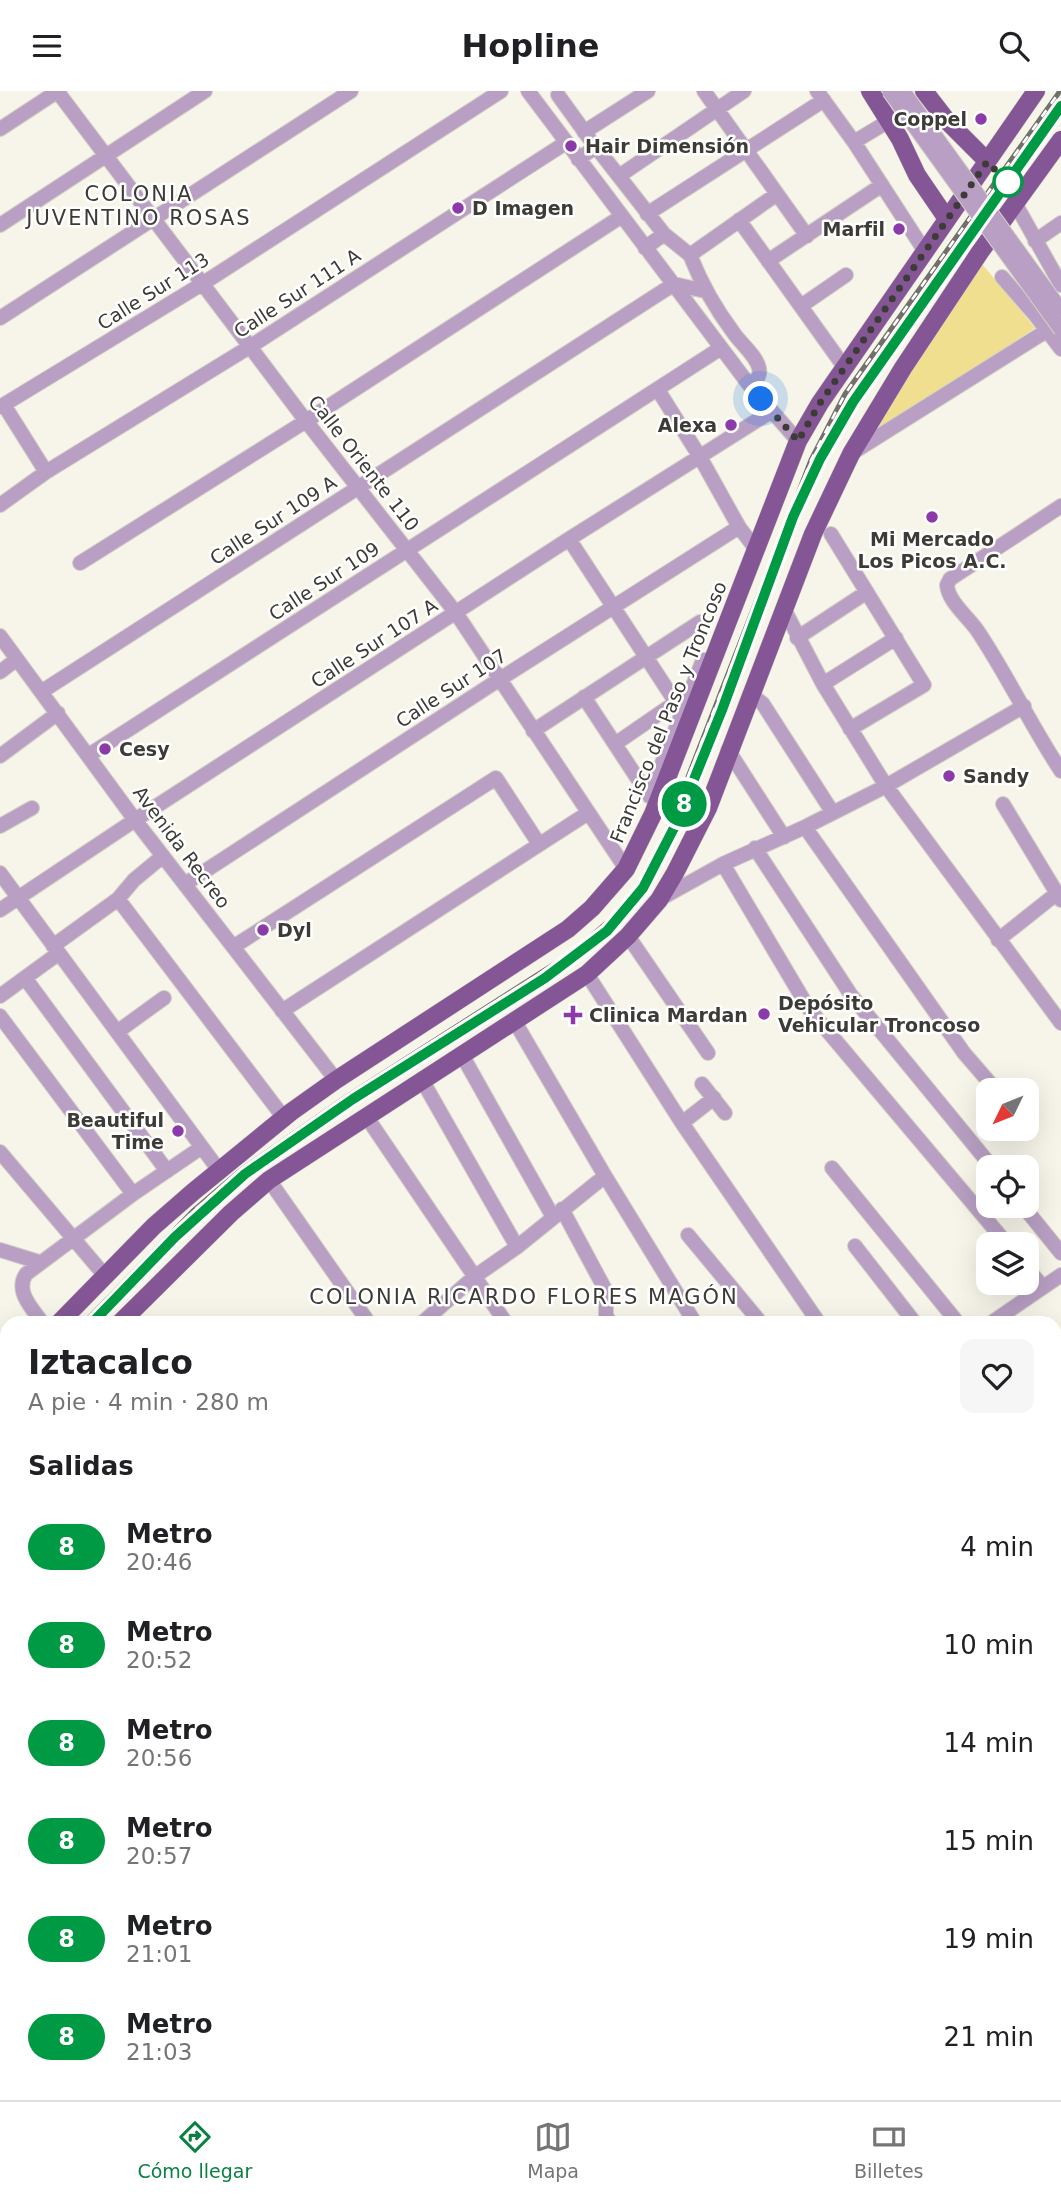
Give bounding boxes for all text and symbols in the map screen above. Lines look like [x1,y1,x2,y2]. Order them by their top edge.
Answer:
icon: menu [28,27,66,65]
text: Hopline [461,27,600,65]
icon: search [995,27,1033,65]
place label: Coppel [893,108,967,130]
marker: Coppel [973,111,989,127]
place label: Hair Dimensión [585,135,749,157]
marker: Hair Dimensión [563,138,579,154]
unlabelled marker [993,167,1023,197]
district label: COLONIA JUVENTINO ROSAS [24,182,252,230]
place label: D Imagen [472,197,574,219]
marker: D Imagen [450,200,466,216]
place label: Marfil [823,218,885,240]
marker: Marfil [891,221,907,237]
street label: Calle Sur 111 A [230,244,364,342]
street label: Calle Sur 113 [93,248,213,334]
your location [743,381,778,416]
street label: Calle Oriente 110 [304,391,424,535]
place label: Alexa [658,414,717,436]
marker: Alexa [723,417,739,433]
street label: Calle Sur 109 A [206,471,340,569]
marker: Mi Mercado Los Picos A.C. [924,509,940,525]
place label: Mi Mercado Los Picos A.C. [857,528,1007,572]
street label: Calle Sur 109 [265,537,383,625]
street label: Francisco del Paso y Troncoso [605,578,731,846]
street label: Calle Sur 107 A [307,594,441,692]
street label: Calle Sur 107 [392,644,510,732]
place label: Cesy [119,738,170,760]
marker: Cesy [97,741,113,757]
place label: Sandy [963,765,1030,787]
marker: Sandy [941,768,957,784]
line badge: 8 [661,781,707,827]
street label: Avenida Recreo [129,782,235,912]
text: 8 [676,790,692,818]
place label: Dyl [277,919,312,941]
marker: Dyl [255,922,271,938]
place label: Depósito Vehicular Troncoso [778,992,980,1036]
place label: Clinica Mardan [589,1004,748,1026]
marker: Clinica Mardan [563,1005,583,1025]
marker: Depósito Vehicular Troncoso [756,1006,772,1022]
north arrow [976,1078,1040,1141]
map controls [976,1078,1039,1295]
place label: Beautiful Time [66,1109,164,1153]
marker: Beautiful Time [170,1123,186,1139]
button: locate [976,1155,1039,1218]
button: layers [976,1232,1039,1295]
district label: COLONIA RICARDO FLORES MAGÓN [309,1284,739,1309]
button: heart [960,1339,1034,1413]
text: Iztacalco [28,1343,193,1382]
text: A pie · 4 min · 280 m [28,1389,269,1415]
text: Salidas [28,1451,134,1481]
text: Metro [126,1519,213,1549]
text: 4 min [960,1532,1034,1562]
text: 8 [58,1533,75,1561]
text: 20:46 [126,1549,192,1575]
text: Metro [126,1617,213,1647]
text: 10 min [944,1630,1034,1660]
text: 8 [58,1631,75,1659]
text: 20:52 [126,1647,192,1673]
text: Metro [126,1715,213,1745]
text: 14 min [944,1728,1034,1758]
text: 8 [58,1729,75,1757]
text: 20:56 [126,1745,192,1771]
text: Metro [126,1813,213,1843]
text: 15 min [944,1826,1034,1856]
text: 8 [58,1827,75,1855]
text: 20:57 [126,1843,192,1869]
text: Metro [126,1911,213,1941]
text: 19 min [944,1924,1034,1954]
text: 8 [58,1925,75,1953]
text: 21:01 [126,1941,192,1967]
text: Metro [126,2009,213,2039]
text: 21 min [944,2022,1034,2052]
text: 8 [58,2023,75,2051]
text: 21:03 [126,2039,192,2065]
tab: Cómo llegar [137,2118,252,2182]
tab: Mapa [527,2118,579,2182]
tab: Billetes [854,2118,924,2182]

